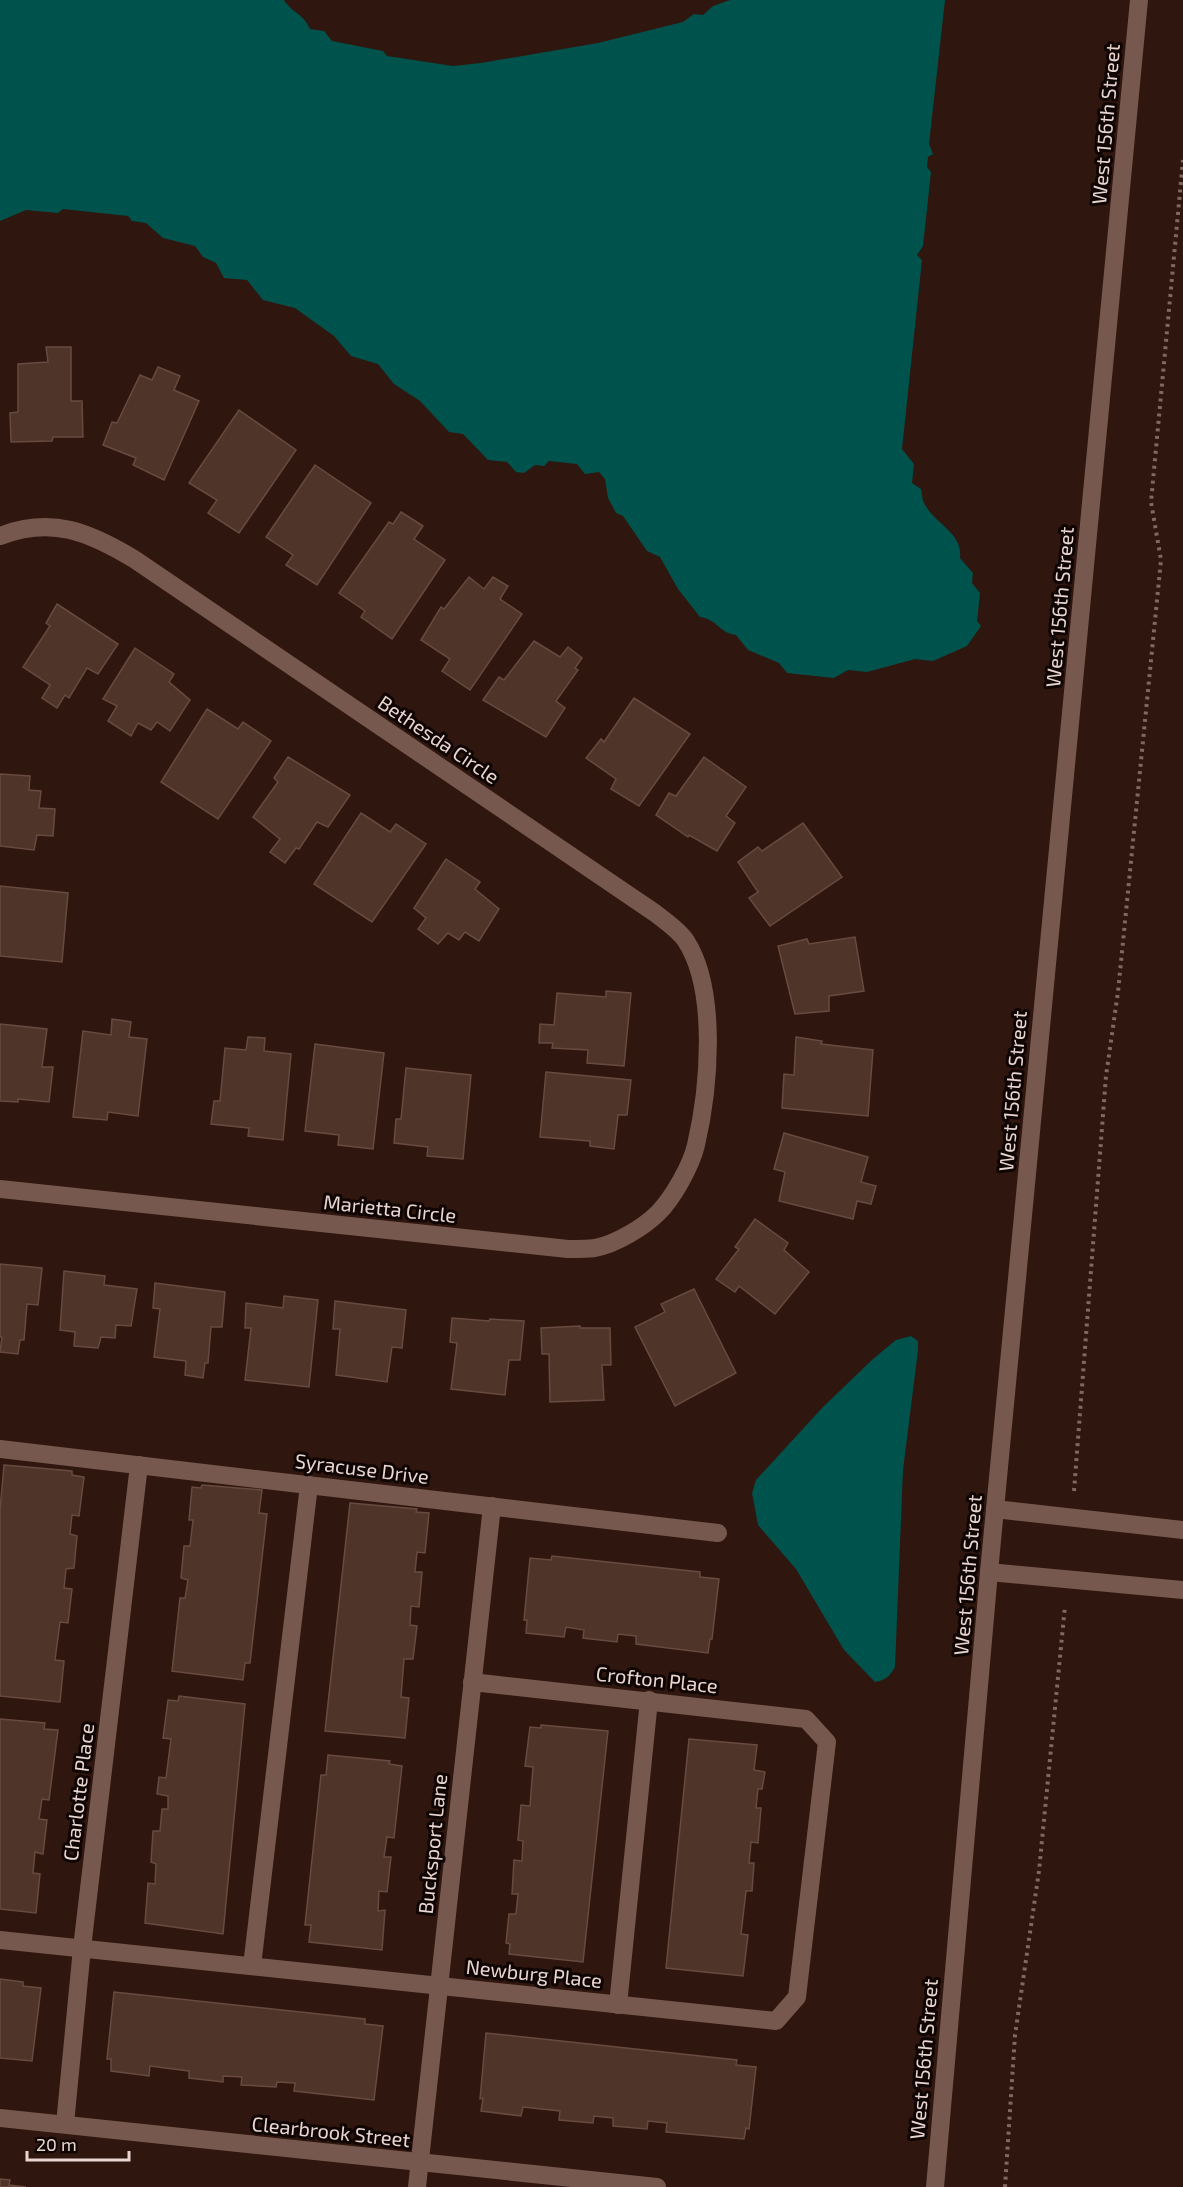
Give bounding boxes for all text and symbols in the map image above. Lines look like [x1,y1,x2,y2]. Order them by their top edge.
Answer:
street label: West 156th Street [1086,42,1124,205]
street label: West 156th Street [1040,525,1078,688]
street label: Bethesda Circle [374,690,504,788]
street label: West 156th Street [993,1009,1031,1172]
street label: Marietta Circle [322,1189,458,1227]
street label: Syracuse Drive [294,1448,430,1488]
street label: West 156th Street [948,1493,986,1656]
street label: Crofton Place [595,1661,719,1697]
street label: Charlotte Place [58,1722,98,1862]
street label: Bucksport Lane [413,1773,451,1915]
street label: Newburg Place [465,1954,603,1992]
street label: West 156th Street [904,1977,942,2140]
street label: Clearbrook Street [251,2111,412,2151]
scale bar [27,2124,129,2162]
text: 20 m [36,2133,77,2155]

